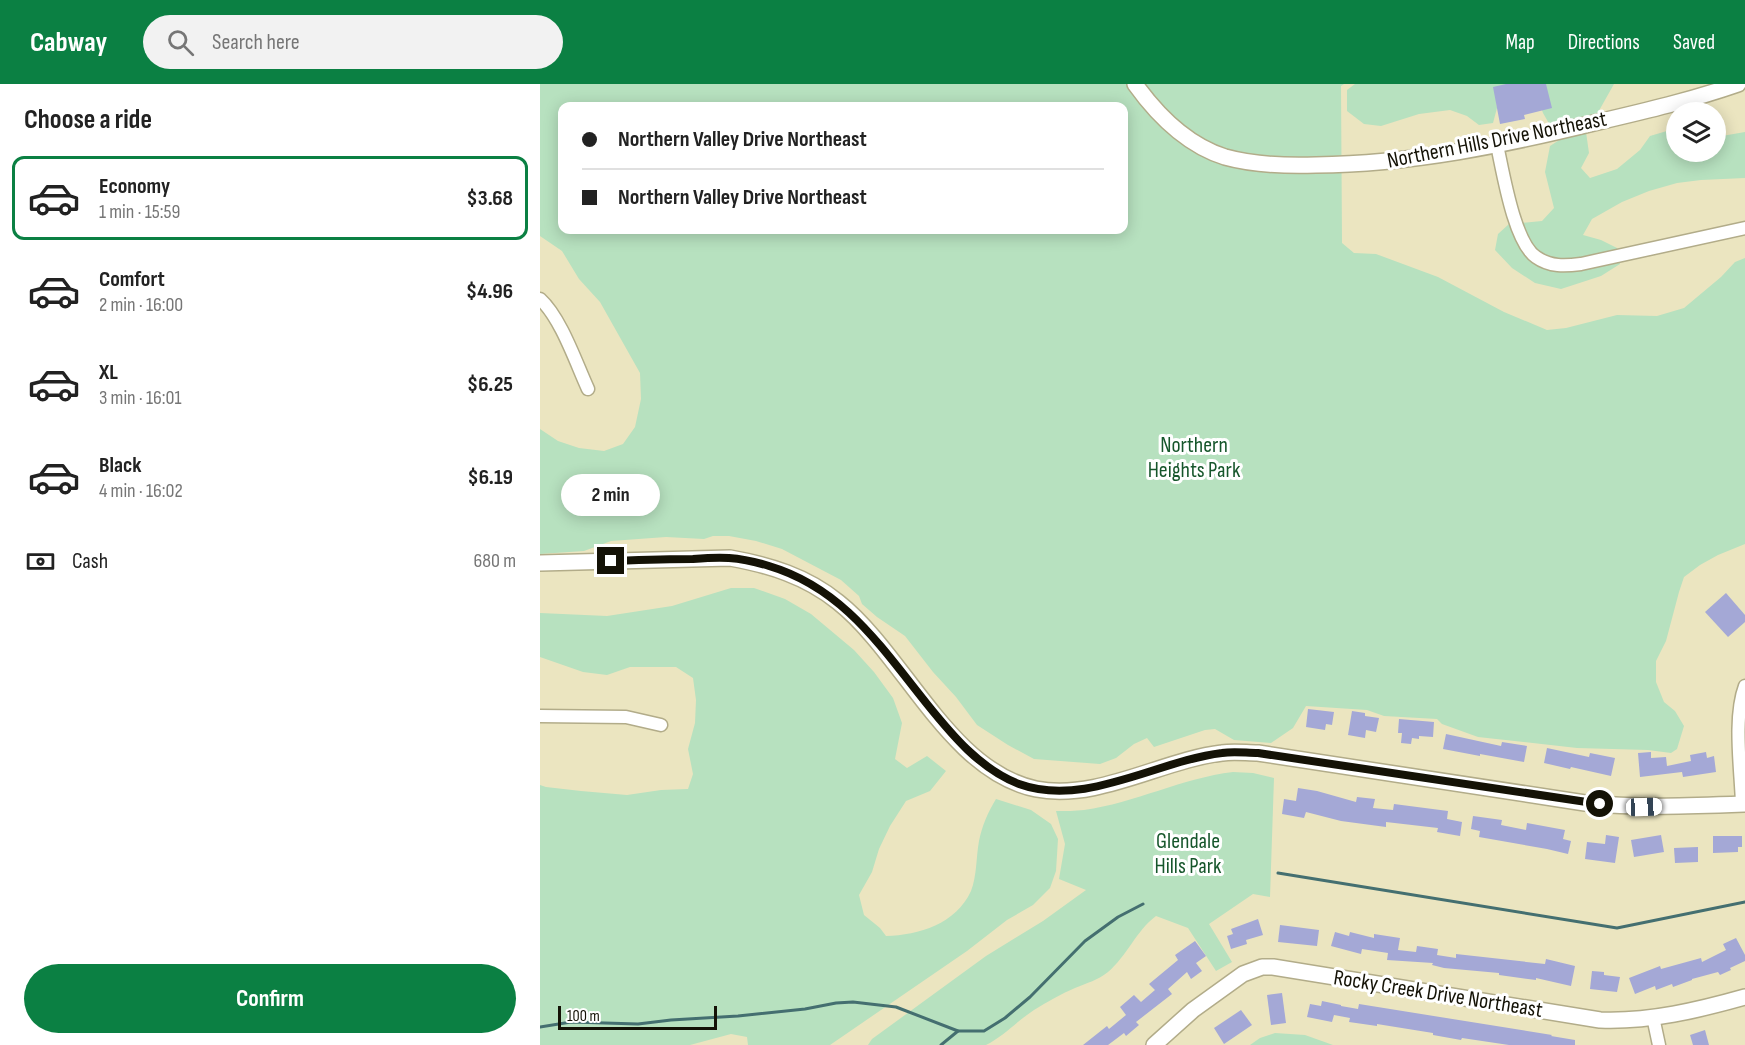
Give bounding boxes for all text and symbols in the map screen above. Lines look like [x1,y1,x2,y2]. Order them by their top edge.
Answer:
search box [143,15,563,69]
text: Cabway [30,26,107,59]
icon: search [164,26,197,59]
text: Search here [212,29,300,56]
text: Map [1505,30,1535,55]
text: Directions [1568,30,1640,55]
text: Saved [1673,30,1715,55]
map controls [1666,102,1726,162]
button: layers [1666,102,1726,162]
text: Choose a ride [24,104,152,136]
street label: Northern Hills Drive Northeast [1385,105,1609,175]
text: Northern Valley Drive Northeast [618,126,867,153]
icon: car [27,171,81,225]
text: Economy [99,173,170,200]
text: Northern Valley Drive Northeast [618,184,867,211]
text: $3.68 [467,185,513,212]
text: 1 min · 15:59 [99,200,180,224]
icon: car [27,264,81,318]
text: Comfort [99,266,165,293]
text: $4.96 [466,278,513,305]
text: 2 min · 16:00 [99,293,183,317]
icon: car [27,357,81,411]
text: XL [99,359,118,386]
text: $6.25 [467,371,513,398]
text: 3 min · 16:01 [99,386,181,410]
park label: Northern Heights Park [1148,432,1241,484]
icon: car [27,450,81,504]
text: Black [99,452,141,479]
text: $6.19 [468,464,513,491]
callout: 2 min [562,474,661,516]
text: 4 min · 16:02 [99,479,183,503]
text: 2 min [591,483,630,507]
icon: cash [24,545,57,578]
route end [597,547,624,574]
text: Cash [72,548,108,575]
text: 680 m [474,549,516,573]
route start [1586,790,1613,817]
car [1626,797,1662,817]
park label: Glendale Hills Park [1154,828,1222,880]
button: Confirm [24,964,516,1033]
street label: Rocky Creek Drive Northeast [1332,964,1545,1024]
scale bar [558,1003,717,1030]
text: 100 m [567,1007,600,1026]

